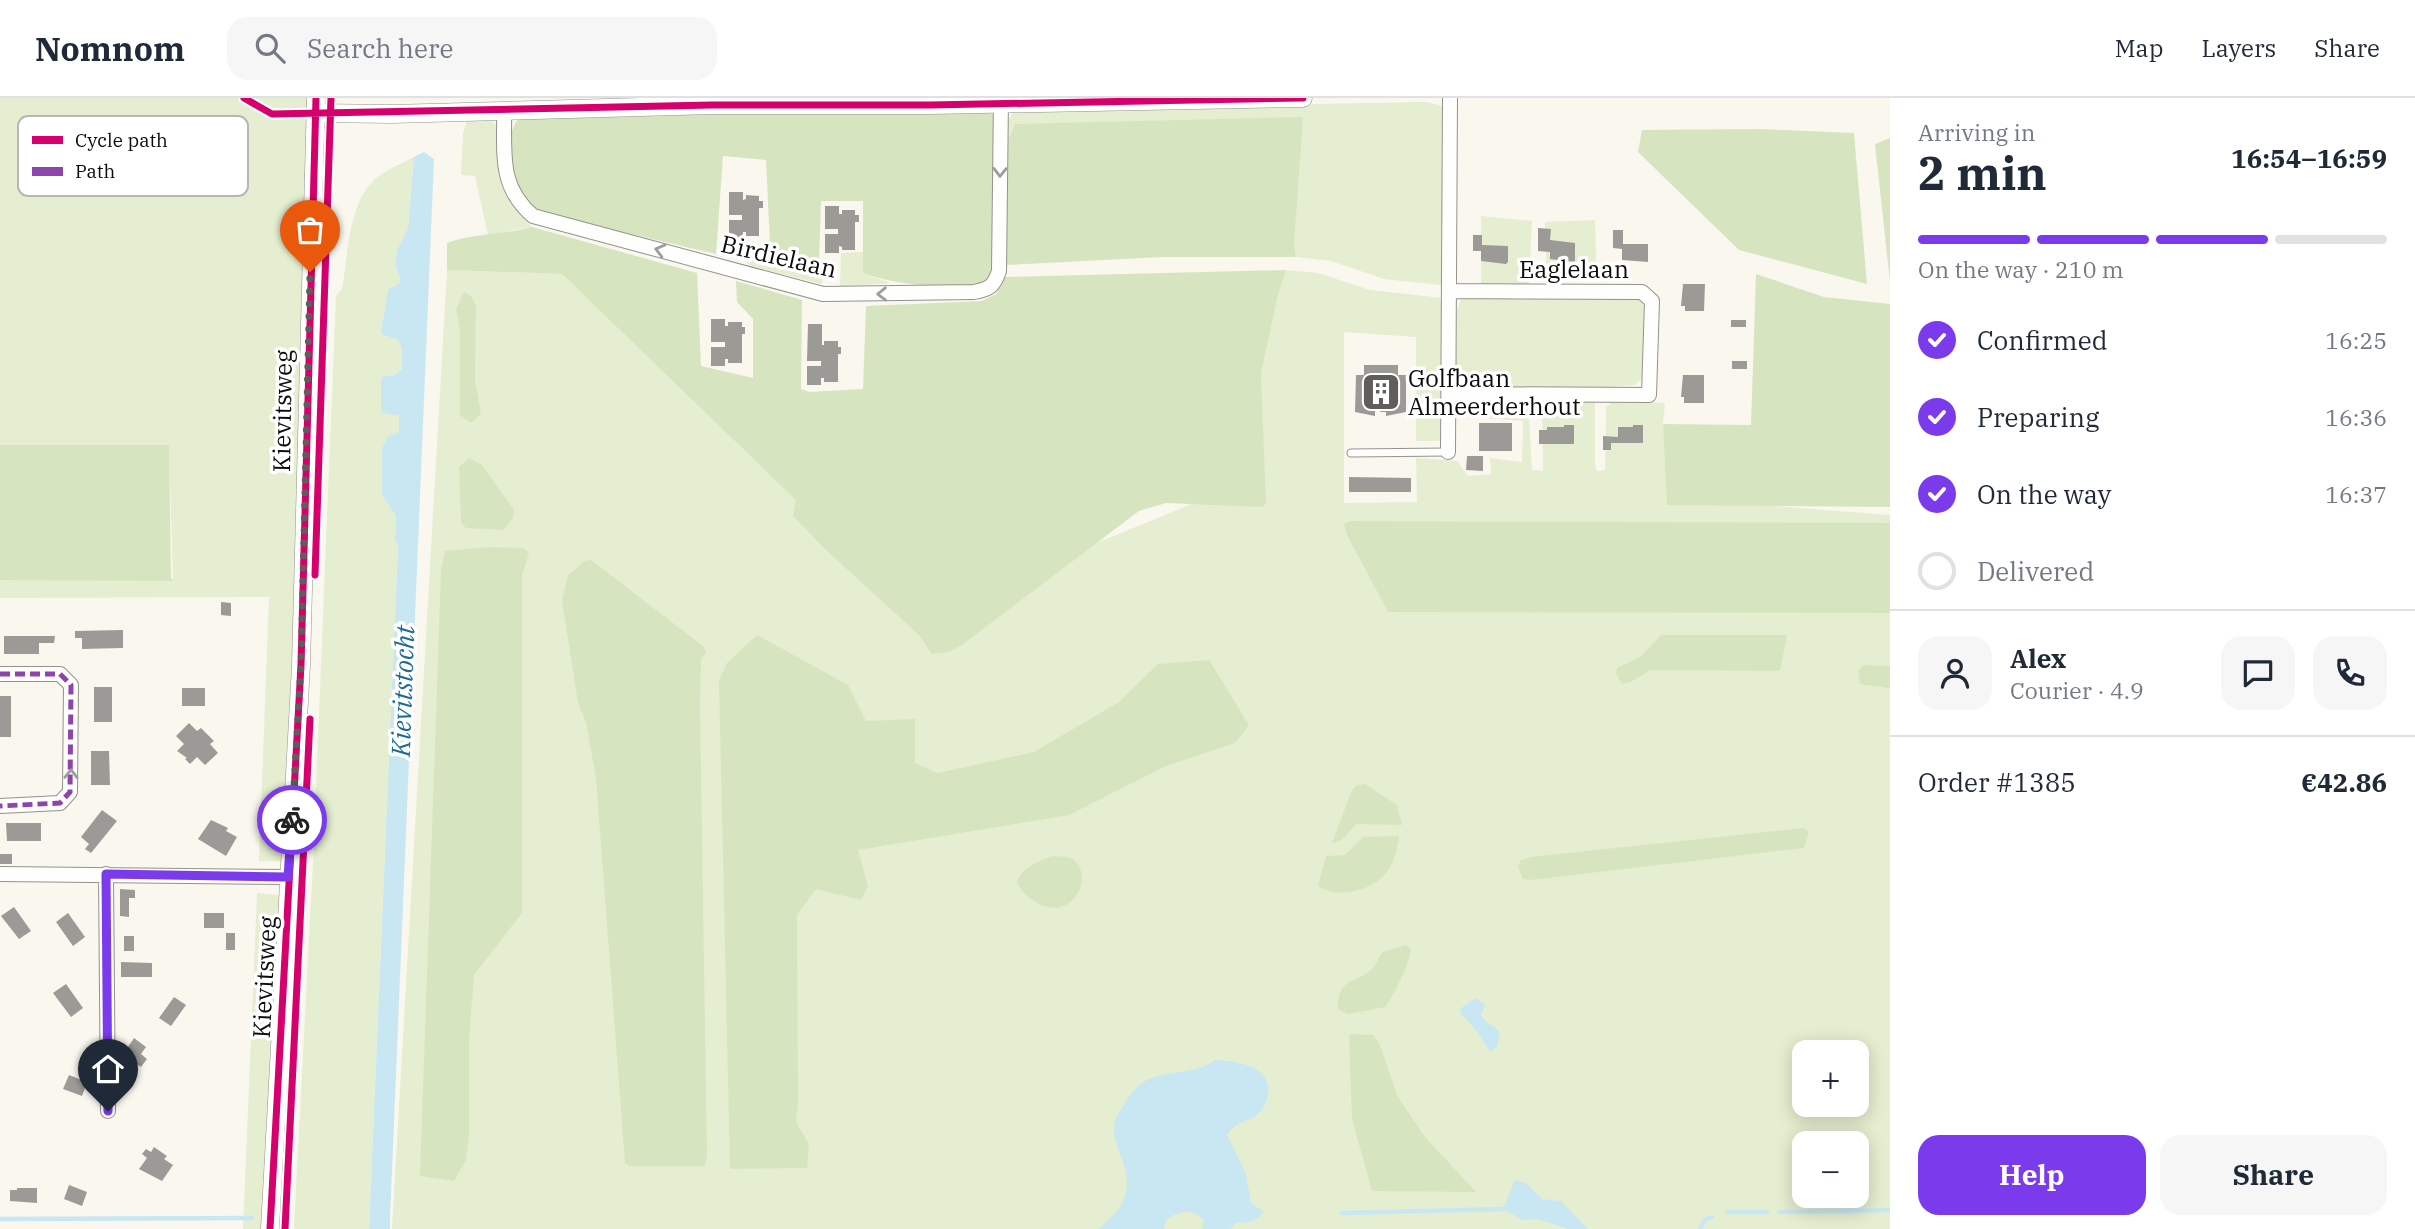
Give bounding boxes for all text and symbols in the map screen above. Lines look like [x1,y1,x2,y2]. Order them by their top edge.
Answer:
search box [227,17,717,80]
text: Nomnom [35,27,185,70]
icon: search [251,29,289,67]
text: Search here [307,31,453,65]
text: Map [2115,32,2163,64]
text: Layers [2201,32,2276,64]
text: Share [2314,32,2380,64]
legend [18,116,248,196]
text: Arriving in [1918,117,2035,147]
text: Cycle path [75,128,168,152]
text: 16:54–16:59 [2231,141,2387,175]
text: 2 min [1918,143,2047,203]
text: Path [75,159,115,183]
one-way arrow [992,167,1008,178]
pin [280,200,340,272]
icon: bag [291,211,329,249]
street label: Birdielaan [718,227,840,285]
one-way arrow [654,244,666,259]
street label: Eaglelaan [1519,253,1629,285]
text: On the way · 210 m [1918,254,2124,284]
one-way arrow [876,286,887,302]
icon: check [1918,321,1956,359]
text: Confirmed [1977,323,2108,357]
text: 16:25 [2325,325,2387,355]
street label: Kievitsweg [265,350,299,472]
place label: Golfbaan Almeerderhout [1408,362,1581,422]
building icon: Golfbaan Almeerderhout [1360,371,1402,413]
icon: check [1918,398,1956,436]
text: Preparing [1977,400,2099,434]
text: 16:36 [2325,402,2387,432]
icon: check [1918,475,1956,513]
text: On the way [1977,477,2111,511]
text: 16:37 [2325,479,2387,509]
text: Delivered [1977,554,2094,588]
water label: Kievitstocht [383,624,421,758]
button: person [1918,636,1992,710]
button: chat [2221,636,2295,710]
button: phone [2313,636,2387,710]
text: Alex [2010,641,2066,675]
text: Courier · 4.9 [2010,675,2144,705]
text: Order #1385 [1918,765,2076,799]
text: €42.86 [2301,765,2387,799]
one-way arrow [63,768,78,779]
courier [257,785,327,855]
icon: bike [273,801,311,839]
street label: Kievitsweg [245,915,283,1039]
pin [78,1039,138,1111]
map controls [1792,1040,1869,1208]
button: + [1792,1040,1869,1117]
icon: home [89,1050,127,1088]
button: − [1792,1131,1869,1208]
button: Help [1918,1135,2146,1215]
button: Share [2160,1135,2387,1215]

